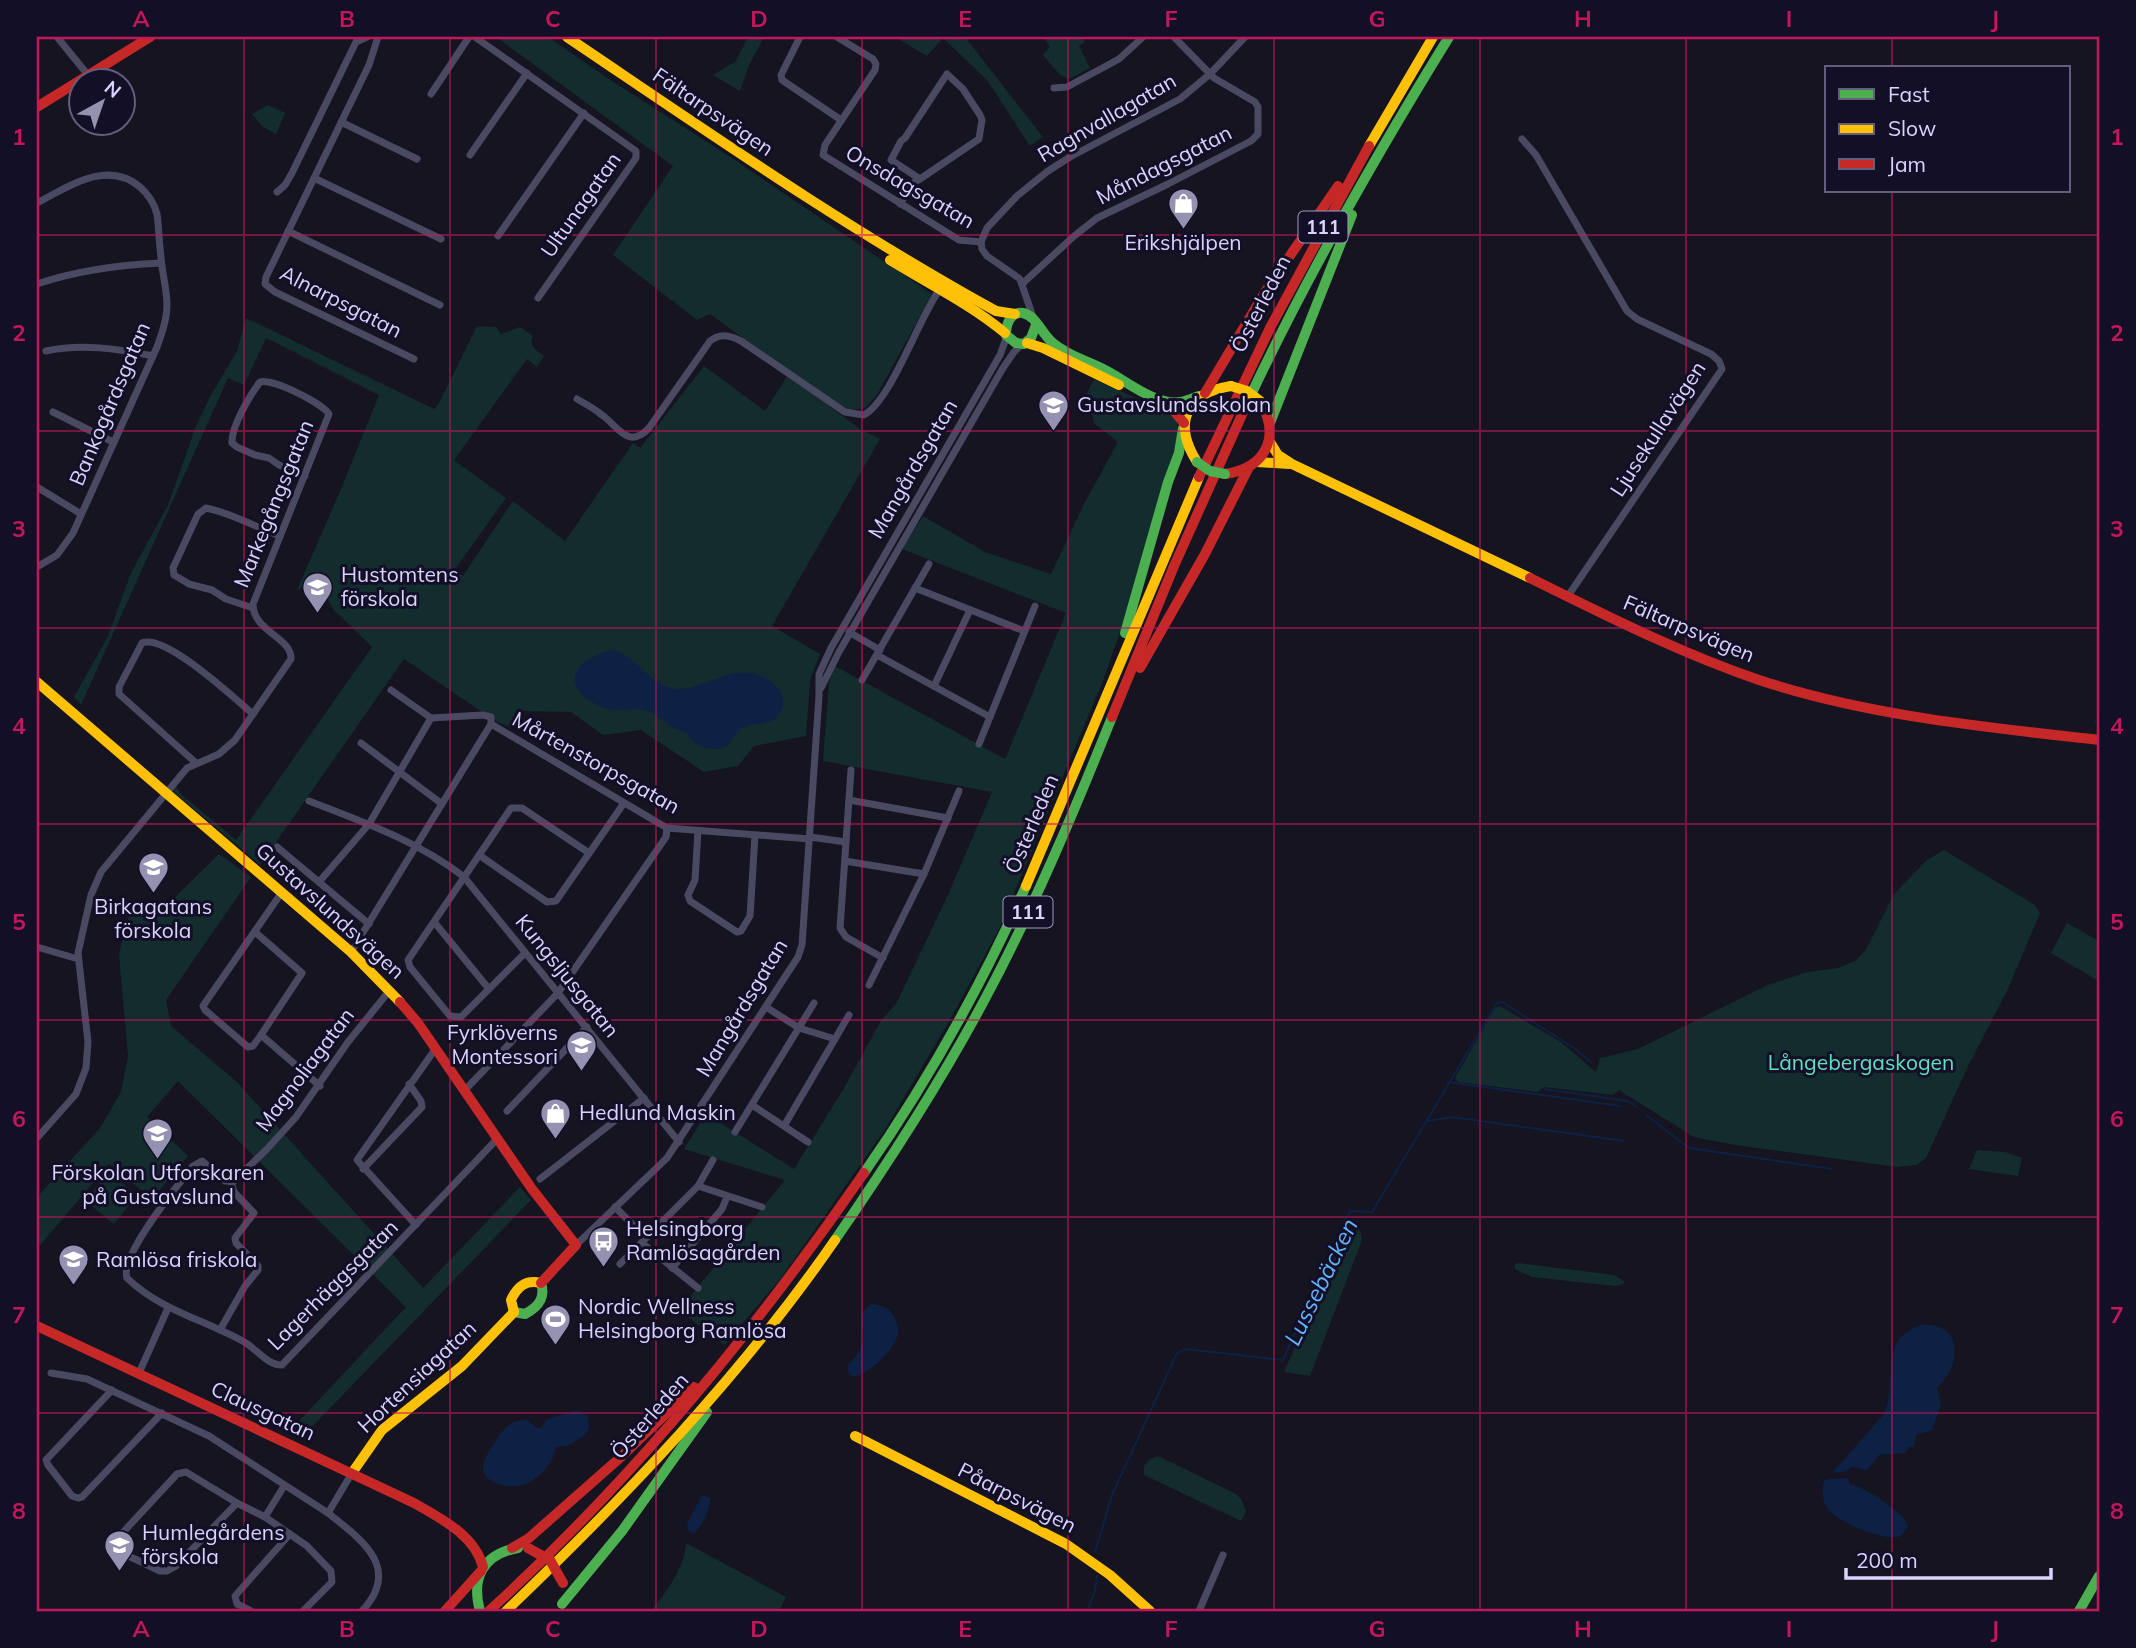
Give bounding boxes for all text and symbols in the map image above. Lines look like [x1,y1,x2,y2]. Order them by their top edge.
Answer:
text: A [132,4,150,33]
text: B [339,4,355,33]
text: C [545,4,561,33]
text: D [750,4,768,33]
text: E [958,4,972,33]
text: F [1164,4,1178,33]
text: G [1368,4,1386,33]
text: H [1574,4,1592,33]
text: I [1786,4,1792,33]
text: J [1991,4,1999,33]
street label: Fältarpsvägen [648,61,779,161]
north arrow [66,66,136,136]
legend [1825,66,2070,192]
street label: Ragnvallagatan [1033,67,1180,167]
text: N [100,75,126,103]
text: Fast [1888,81,1930,107]
text: Slow [1888,115,1936,141]
street label: Måndagsgatan [1091,119,1236,209]
text: 1 [12,122,26,151]
text: 1 [2110,122,2124,151]
street label: Onsdagsgatan [841,139,980,234]
street label: Ultunagatan [534,147,626,262]
text: Jam [1888,151,1926,177]
shop icon: Erikshjälpen [1166,186,1200,230]
road number: 111 [1298,212,1348,243]
place label: Erikshjälpen [1124,229,1242,255]
street label: Österleden [1225,251,1296,356]
street label: Alnarpsgatan [276,259,407,343]
text: 2 [12,318,26,347]
street label: Bankogårdsgatan [63,318,155,489]
text: 2 [2110,318,2124,347]
street label: Ljusekullavägen [1604,356,1711,501]
school or university icon: Gustavslundsskolan [1037,388,1071,432]
place label: Gustavslundsskolan [1077,391,1271,417]
street label: Mangårdsgatan [862,394,962,543]
street label: Markegångsgatan [228,416,319,591]
text: 3 [12,514,26,543]
text: 3 [2110,514,2124,543]
place label: Hustomtens förskola [341,561,459,611]
school or university icon: Hustomtens förskola [301,570,335,614]
street label: Fältarpsvägen [1620,589,1759,667]
street label: Mårtenstorpsgatan [508,705,685,819]
text: 4 [12,711,26,740]
text: 4 [2110,711,2124,740]
street label: Österleden [998,770,1064,877]
street label: Gustavslundsvägen [251,837,410,984]
school or university icon: Birkagatans förskola [136,850,170,894]
place label: Birkagatans förskola [94,893,212,943]
road number: 111 [1004,896,1052,928]
text: 5 [12,907,26,936]
text: 5 [2110,907,2124,936]
street label: Kungsljusgatan [510,909,625,1042]
street label: Mangårdsgatan [690,934,793,1081]
street label: Magnoliagatan [249,1003,359,1136]
place label: Fyrklöverns Montessori [447,1019,558,1069]
school or university icon: Fyrklöverns Montessori [564,1028,598,1072]
park label: Långebergaskogen [1768,1049,1954,1075]
shop icon: Hedlund Maskin [539,1096,573,1140]
place label: Hedlund Maskin [579,1099,736,1125]
text: 6 [12,1104,26,1133]
text: 6 [2110,1104,2124,1133]
school or university icon: Förskolan Utforskaren på Gustavslund [141,1116,175,1160]
place label: Förskolan Utforskaren på Gustavslund [51,1159,265,1209]
street label: Lagerhäggsgatan [262,1214,403,1355]
water label: Lussebäcken [1277,1214,1364,1350]
place label: Helsingborg Ramlösagården [626,1215,781,1265]
bus stop icon: Helsingborg Ramlösagården [586,1224,620,1268]
school or university icon: Ramlösa friskola [56,1243,90,1287]
place label: Ramlösa friskola [96,1246,257,1272]
place label: Nordic Wellness Helsingborg Ramlösa [578,1293,787,1343]
text: 7 [12,1300,26,1329]
text: 7 [2110,1300,2124,1329]
sports icon: Nordic Wellness Helsingborg Ramlösa [538,1302,572,1346]
street label: Hortensiagatan [352,1315,481,1438]
street label: Österleden [605,1367,694,1464]
street label: Clausgatan [207,1375,320,1446]
street label: Påarpsvägen [954,1456,1081,1538]
text: 8 [12,1496,26,1525]
text: 8 [2110,1496,2124,1525]
place label: Humlegårdens förskola [142,1519,285,1569]
school or university icon: Humlegårdens förskola [102,1528,136,1572]
scale bar [1846,1536,2050,1580]
text: 200 m [1856,1547,1918,1573]
text: A [132,1614,150,1643]
text: B [339,1614,355,1643]
text: C [545,1614,561,1643]
text: D [750,1614,768,1643]
text: E [958,1614,972,1643]
text: F [1164,1614,1178,1643]
text: G [1368,1614,1386,1643]
text: H [1574,1614,1592,1643]
text: I [1786,1614,1792,1643]
text: J [1991,1614,1999,1643]

